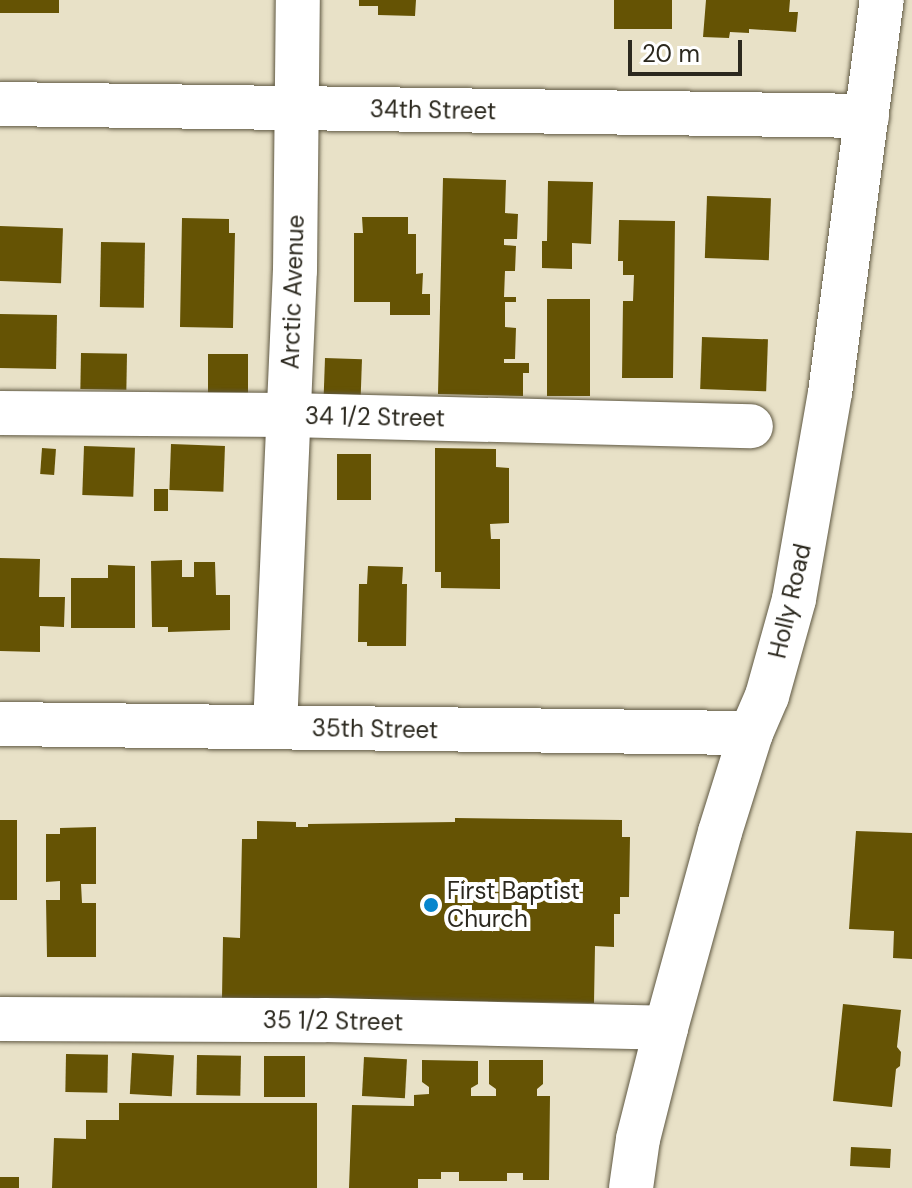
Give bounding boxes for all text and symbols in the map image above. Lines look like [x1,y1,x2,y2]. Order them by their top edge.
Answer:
scale bar [632,24,746,74]
text: 20 m [642,38,700,69]
street label: 34th Street [370,94,496,126]
street label: Arctic Avenue [276,214,310,370]
street label: 34 1/2 Street [305,401,445,433]
street label: Holly Road [763,541,817,661]
street label: 35th Street [312,713,438,745]
place label: First Baptist Church [447,877,580,933]
marker: First Baptist Church [422,896,440,914]
street label: 35 1/2 Street [263,1005,403,1037]

